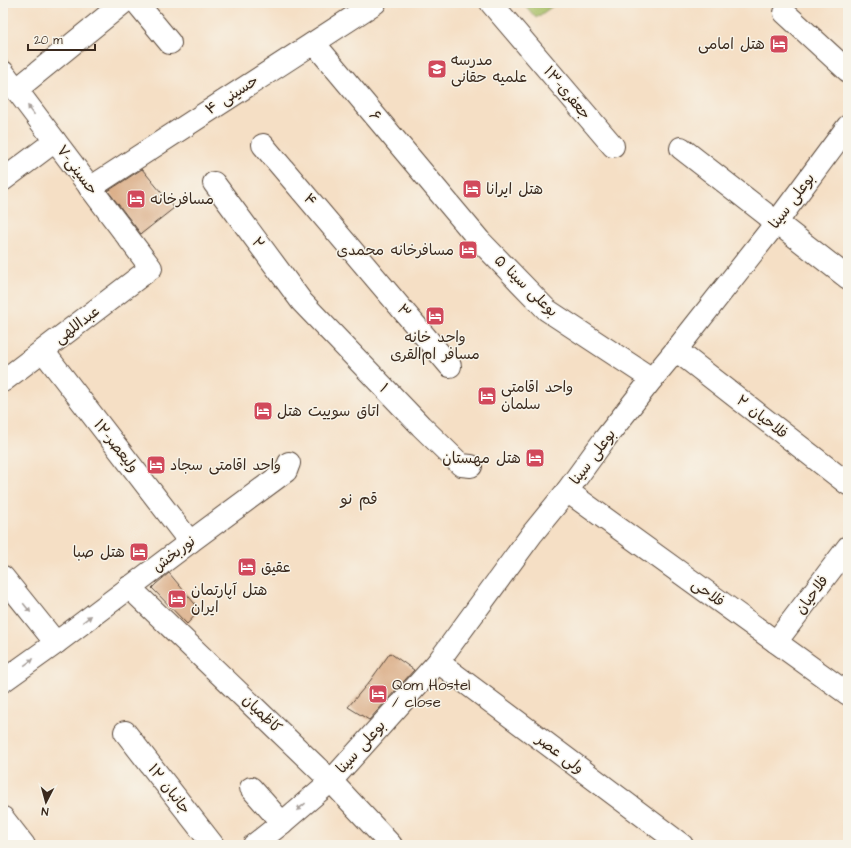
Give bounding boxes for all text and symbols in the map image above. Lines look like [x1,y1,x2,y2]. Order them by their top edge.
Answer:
scale bar [28,26,95,52]
text: 20 m [34,32,63,49]
hotel icon: هتل امامی [768,33,790,55]
place label: هتل امامی [698,34,765,55]
place label: مدرسه علمیه حقانی [451,50,527,88]
school or university icon: مدرسه علمیه حقانی [426,58,448,80]
street label: جعفری-۱۳ [538,62,596,124]
street label: حسینی ۴ [201,70,263,120]
one-way arrow [27,105,35,115]
street label: ۶ [364,106,386,126]
street label: حسینی-۷ [51,141,103,199]
street label: بوعلی سینا [764,169,820,233]
hotel icon: هتل ایرانا [461,178,483,200]
place label: هتل ایرانا [486,179,543,200]
hotel icon: مسافرخانه [125,188,147,210]
place label: مسافرخانه [150,189,214,210]
street label: ۴ [298,189,322,211]
street label: ۲ [247,233,269,253]
hotel icon: مسافرخانه محمدی [457,239,479,261]
place label: مسافرخانه محمدی [337,240,454,261]
street label: بوعلی سینا ۵ [489,250,563,322]
street label: ۳ [392,300,416,322]
street label: عبداللهی [50,301,104,349]
hotel icon: واحد خانه مسافر ام‌القری [424,305,446,327]
place label: واحد خانه مسافر ام‌القری [390,327,480,365]
place label: واحد اقامتی سلمان [501,377,573,415]
street label: ۱ [375,379,393,397]
hotel icon: واحد اقامتی سلمان [476,385,498,407]
street label: فلاحیان ۲ [732,390,792,444]
hotel icon: اتاق سوییت هتل [252,400,274,422]
place label: اتاق سوییت هتل [277,401,379,422]
street label: ولیعصر-۱۲ [88,415,144,477]
street label: بوعلی سینا [565,425,621,489]
hotel icon: هتل مهستان [524,447,546,469]
place label: هتل مهستان [442,448,521,469]
hotel icon: واحد اقامتی سجاد [145,454,167,476]
place label: واحد اقامتی سجاد [170,455,281,476]
district label: قم نو [338,488,378,511]
street label: نوربخش [148,531,200,577]
hotel icon: هتل صبا [128,541,150,563]
place label: هتل صبا [73,542,125,563]
hotel icon: عقیق [236,556,258,578]
place label: عقیق [261,557,291,578]
street label: فلاحیان [790,571,834,619]
street label: فلاحی [687,574,729,612]
place label: هتل آپارتمان ایران [191,580,267,618]
hotel icon: هتل آپارتمان ایران [166,588,188,610]
one-way arrow [23,602,32,613]
one-way arrow [81,615,92,623]
one-way arrow [24,658,35,666]
place label: Qom Hostel / close [392,675,470,713]
hotel icon: Qom Hostel / close [367,683,389,705]
street label: کاظمیان [238,690,286,738]
street label: بوعلی سینا [331,716,391,778]
street label: ولی عصر [530,728,588,779]
street label: جانبان ۱۲ [143,759,195,819]
north arrow [26,782,66,822]
one-way arrow [296,802,306,811]
text: N [41,804,49,819]

